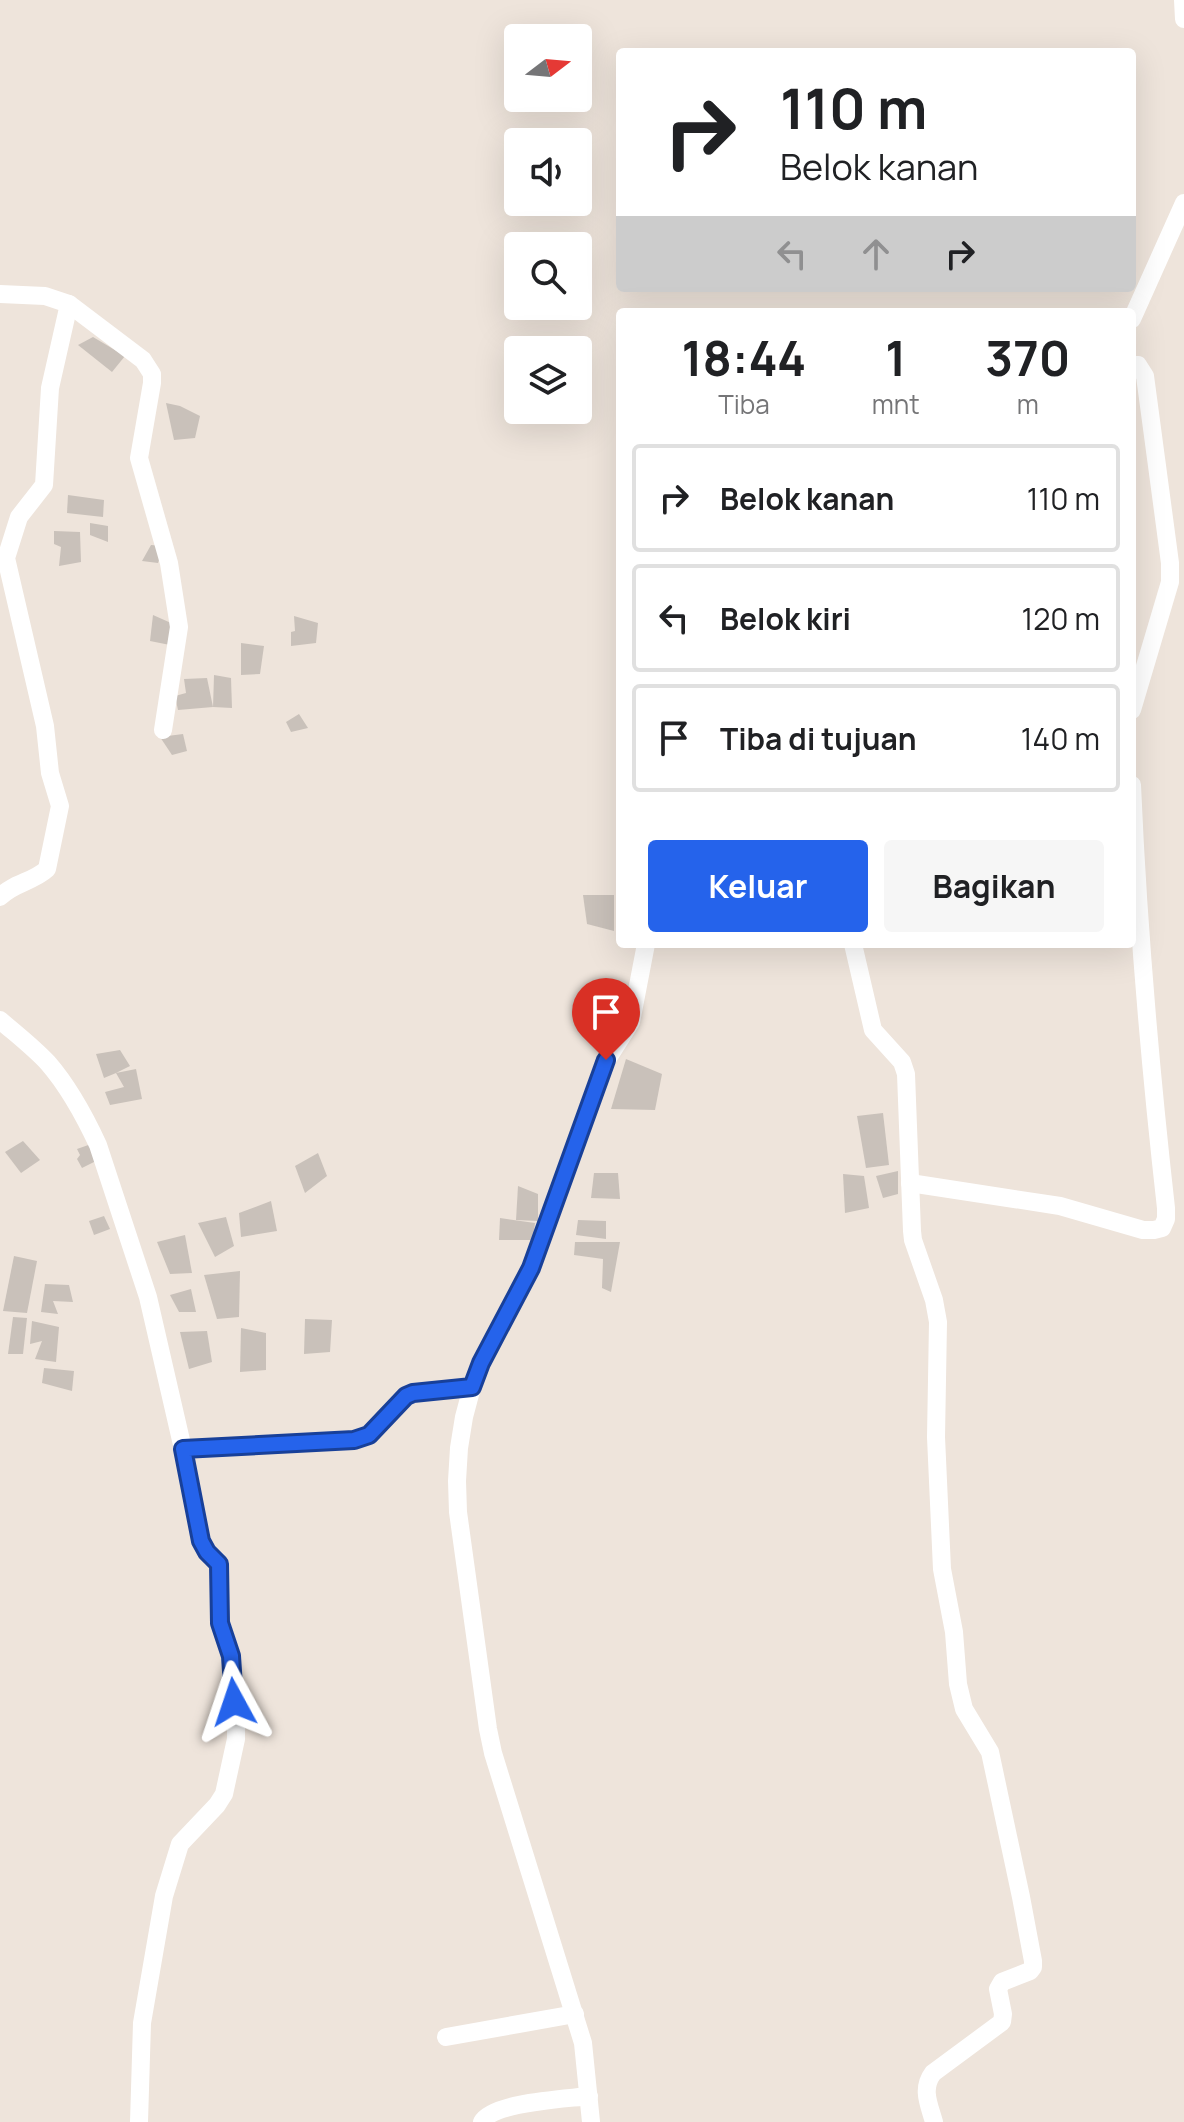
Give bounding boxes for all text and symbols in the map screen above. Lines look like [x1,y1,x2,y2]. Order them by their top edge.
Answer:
north arrow [504,24,592,112]
map controls [504,24,592,424]
text: 110 m [780,69,927,146]
icon: right [648,80,752,184]
button: sound [504,128,592,216]
text: Belok kanan [780,142,979,191]
button: search [504,232,592,320]
icon: left [770,232,814,276]
icon: ahead [854,232,898,276]
icon: right [938,232,982,276]
text: 18:44 [682,325,806,390]
text: 1 [885,325,906,390]
text: 370 [985,325,1070,390]
button: layers [504,336,592,424]
text: Tiba [718,386,770,422]
text: mnt [872,386,920,422]
text: m [1017,386,1039,422]
icon: right [652,476,696,520]
text: Belok kanan [720,478,894,519]
text: 110 m [1027,478,1100,519]
icon: left [652,596,696,640]
text: Belok kiri [720,598,851,639]
text: 120 m [1021,598,1100,639]
icon: arrive [652,716,696,760]
text: Tiba di tujuan [720,718,917,759]
text: 140 m [1021,718,1100,759]
button: Keluar [648,840,868,932]
button: Bagikan [884,840,1104,932]
pin [572,978,640,1060]
icon: arrive [584,990,628,1034]
position arrow [192,1660,276,1744]

